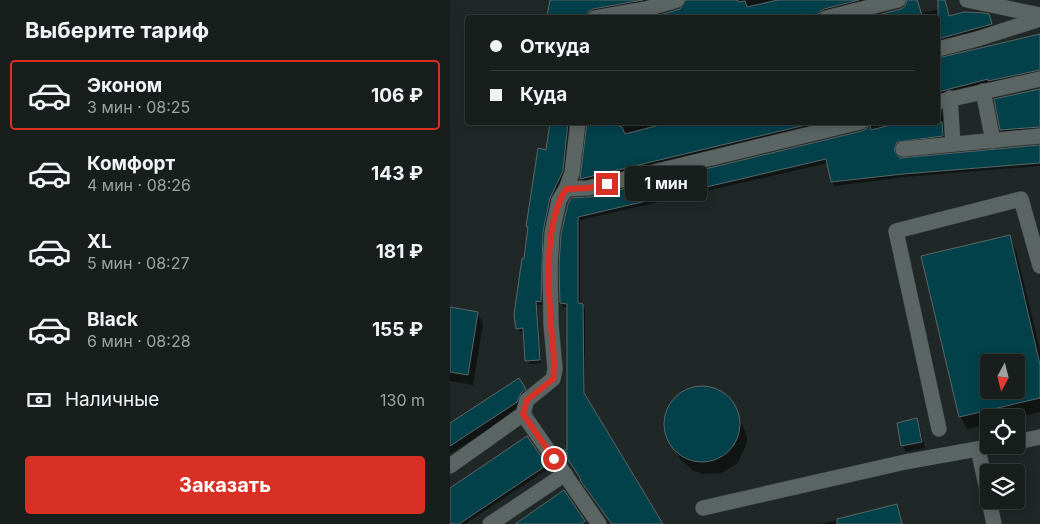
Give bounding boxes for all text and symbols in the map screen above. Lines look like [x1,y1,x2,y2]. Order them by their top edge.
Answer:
text: Выберите тариф [25,17,209,43]
text: Откуда [520,35,590,58]
icon: car [27,73,72,118]
text: Эконом [87,74,162,97]
text: Куда [520,83,567,106]
text: 106 ₽ [371,84,423,107]
text: 3 мин · 08:25 [87,97,190,117]
icon: car [27,151,72,196]
text: Комфорт [87,152,175,175]
text: 143 ₽ [371,162,423,185]
callout: 1 мин [624,166,707,202]
route end [596,173,618,195]
text: 1 мин [644,173,688,193]
text: 4 мин · 08:26 [87,175,191,195]
icon: car [27,229,72,274]
text: XL [87,230,112,253]
text: 181 ₽ [376,240,423,263]
text: 5 мин · 08:27 [87,253,190,273]
icon: car [27,307,72,352]
text: Black [87,308,138,331]
text: 155 ₽ [372,318,423,341]
text: 6 мин · 08:28 [87,331,191,351]
north arrow [980,354,1025,399]
map controls [980,354,1025,509]
icon: cash [25,386,53,414]
text: Наличные [65,388,159,411]
text: 130 m [380,390,425,410]
button: locate [980,409,1025,454]
route start [543,448,565,470]
button: Заказать [25,456,425,514]
button: layers [980,464,1025,509]

